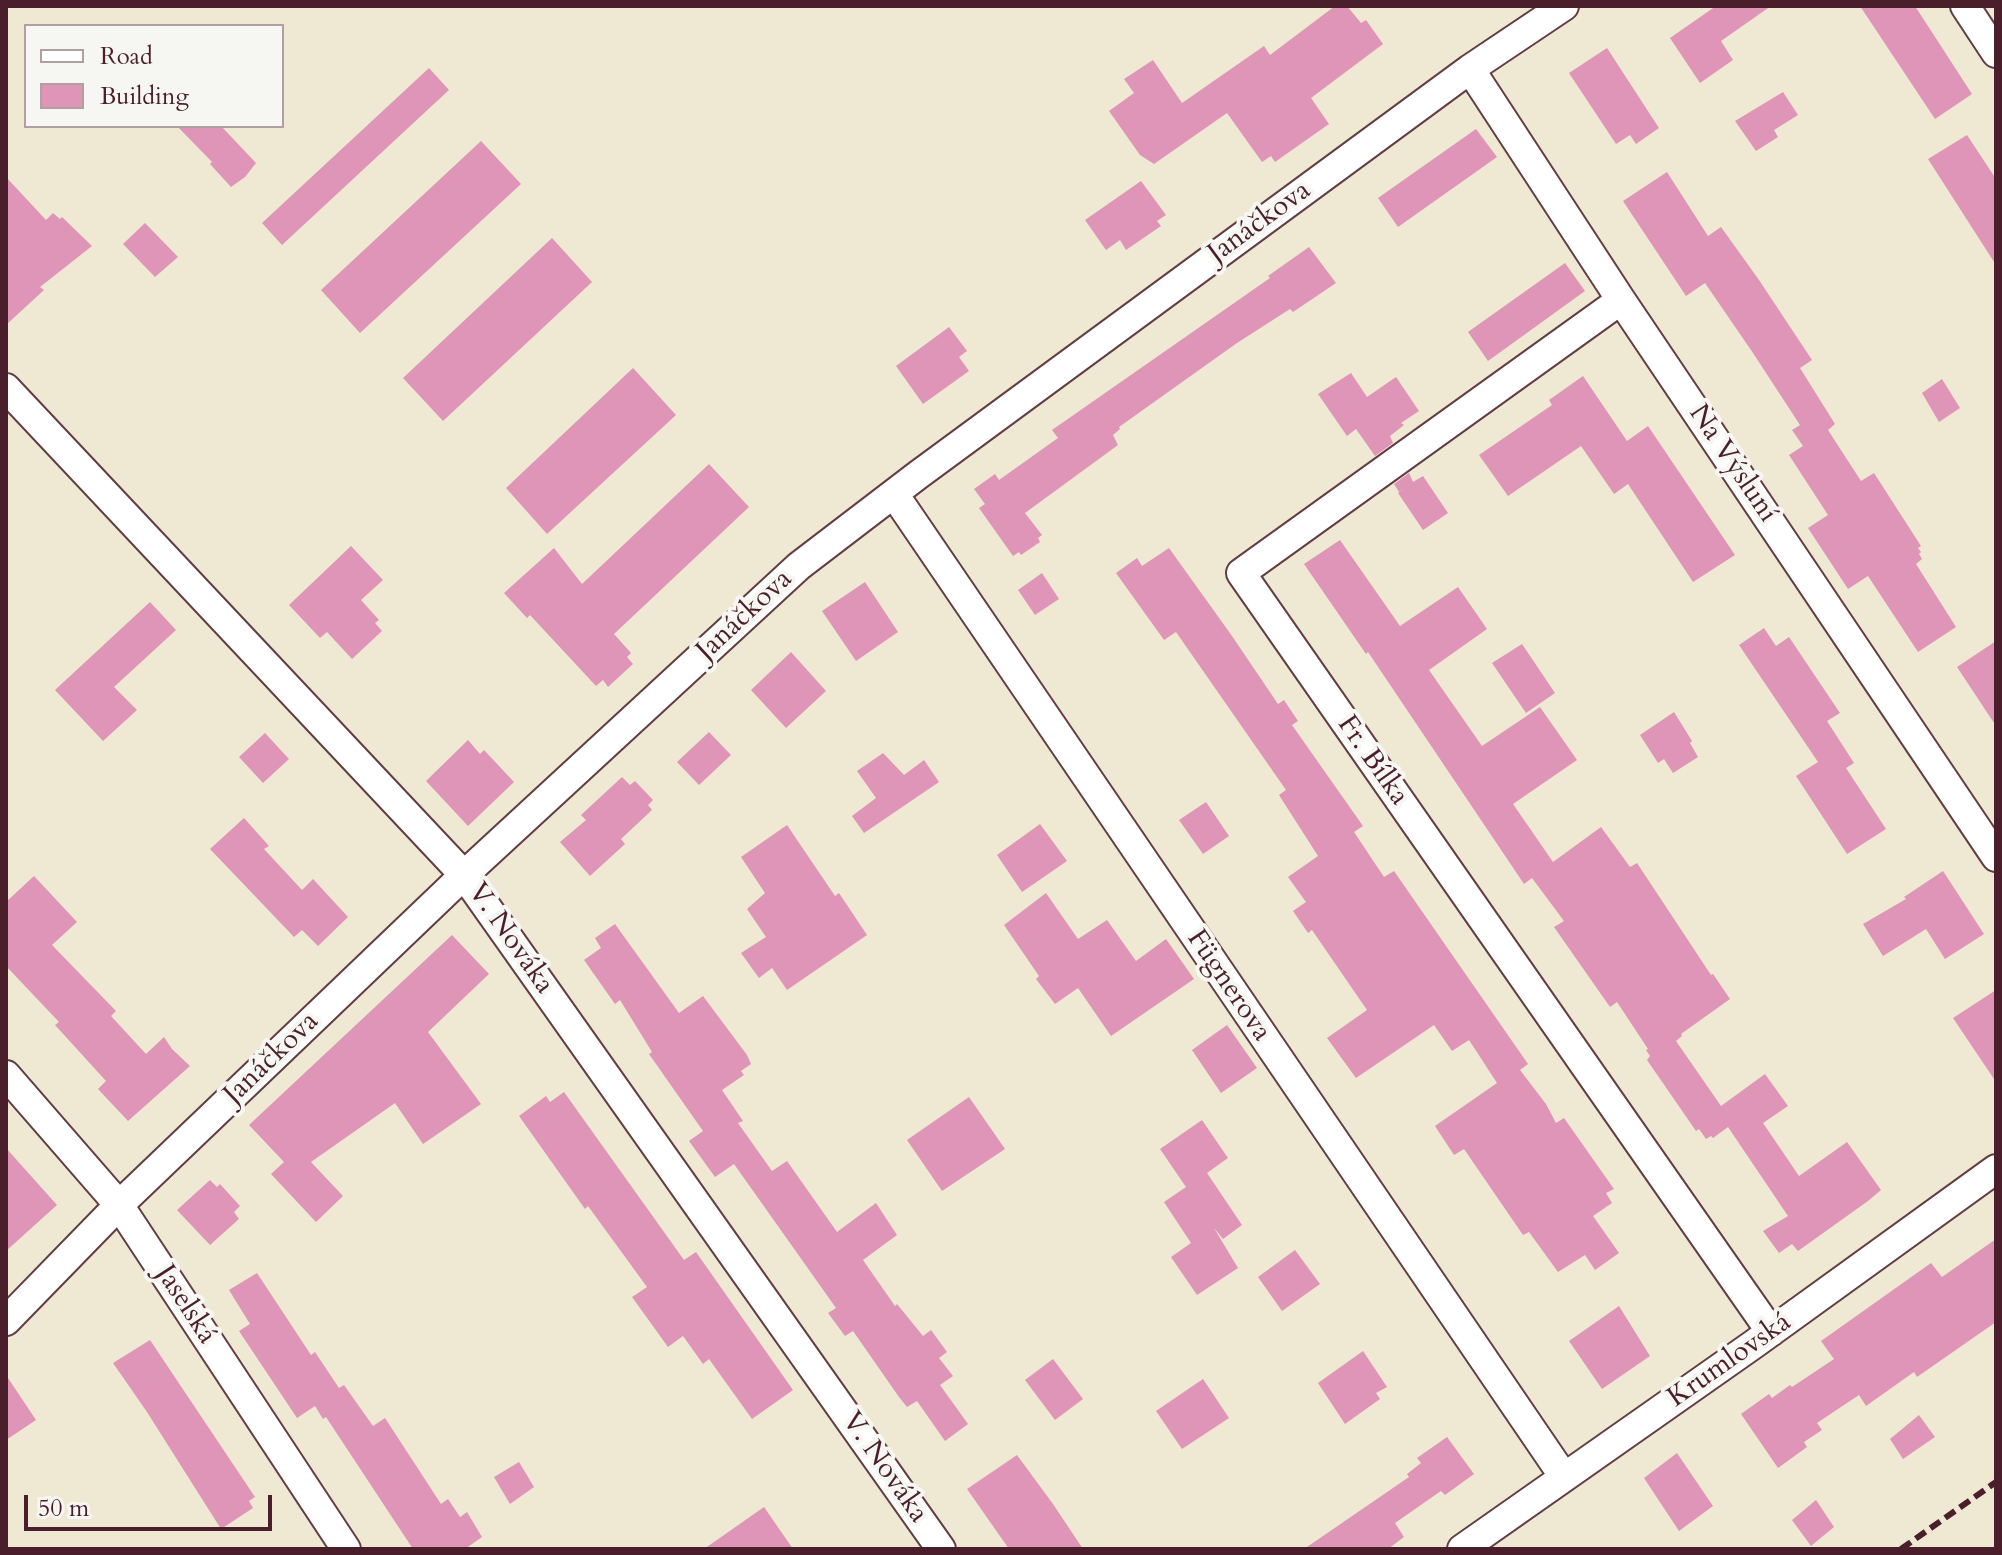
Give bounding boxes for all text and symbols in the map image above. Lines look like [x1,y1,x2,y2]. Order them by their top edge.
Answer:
legend [24,24,284,128]
text: Road [100,40,153,73]
text: Building [100,80,189,113]
street label: Janáčkova [1202,175,1318,271]
street label: Na Výsluní [1680,399,1784,529]
street label: Janáčkova [690,563,800,669]
street label: Fr. Bílka [1329,710,1415,812]
street label: V. Nováka [460,877,560,1001]
street label: Fügnerova [1178,924,1278,1048]
street label: Janáčkova [218,1006,326,1112]
street label: Jaselská [147,1259,223,1351]
street label: Krumlovská [1662,1306,1798,1416]
street label: V. Nováka [834,1406,934,1530]
scale bar [28,1479,276,1529]
text: 50 m [38,1492,89,1525]

